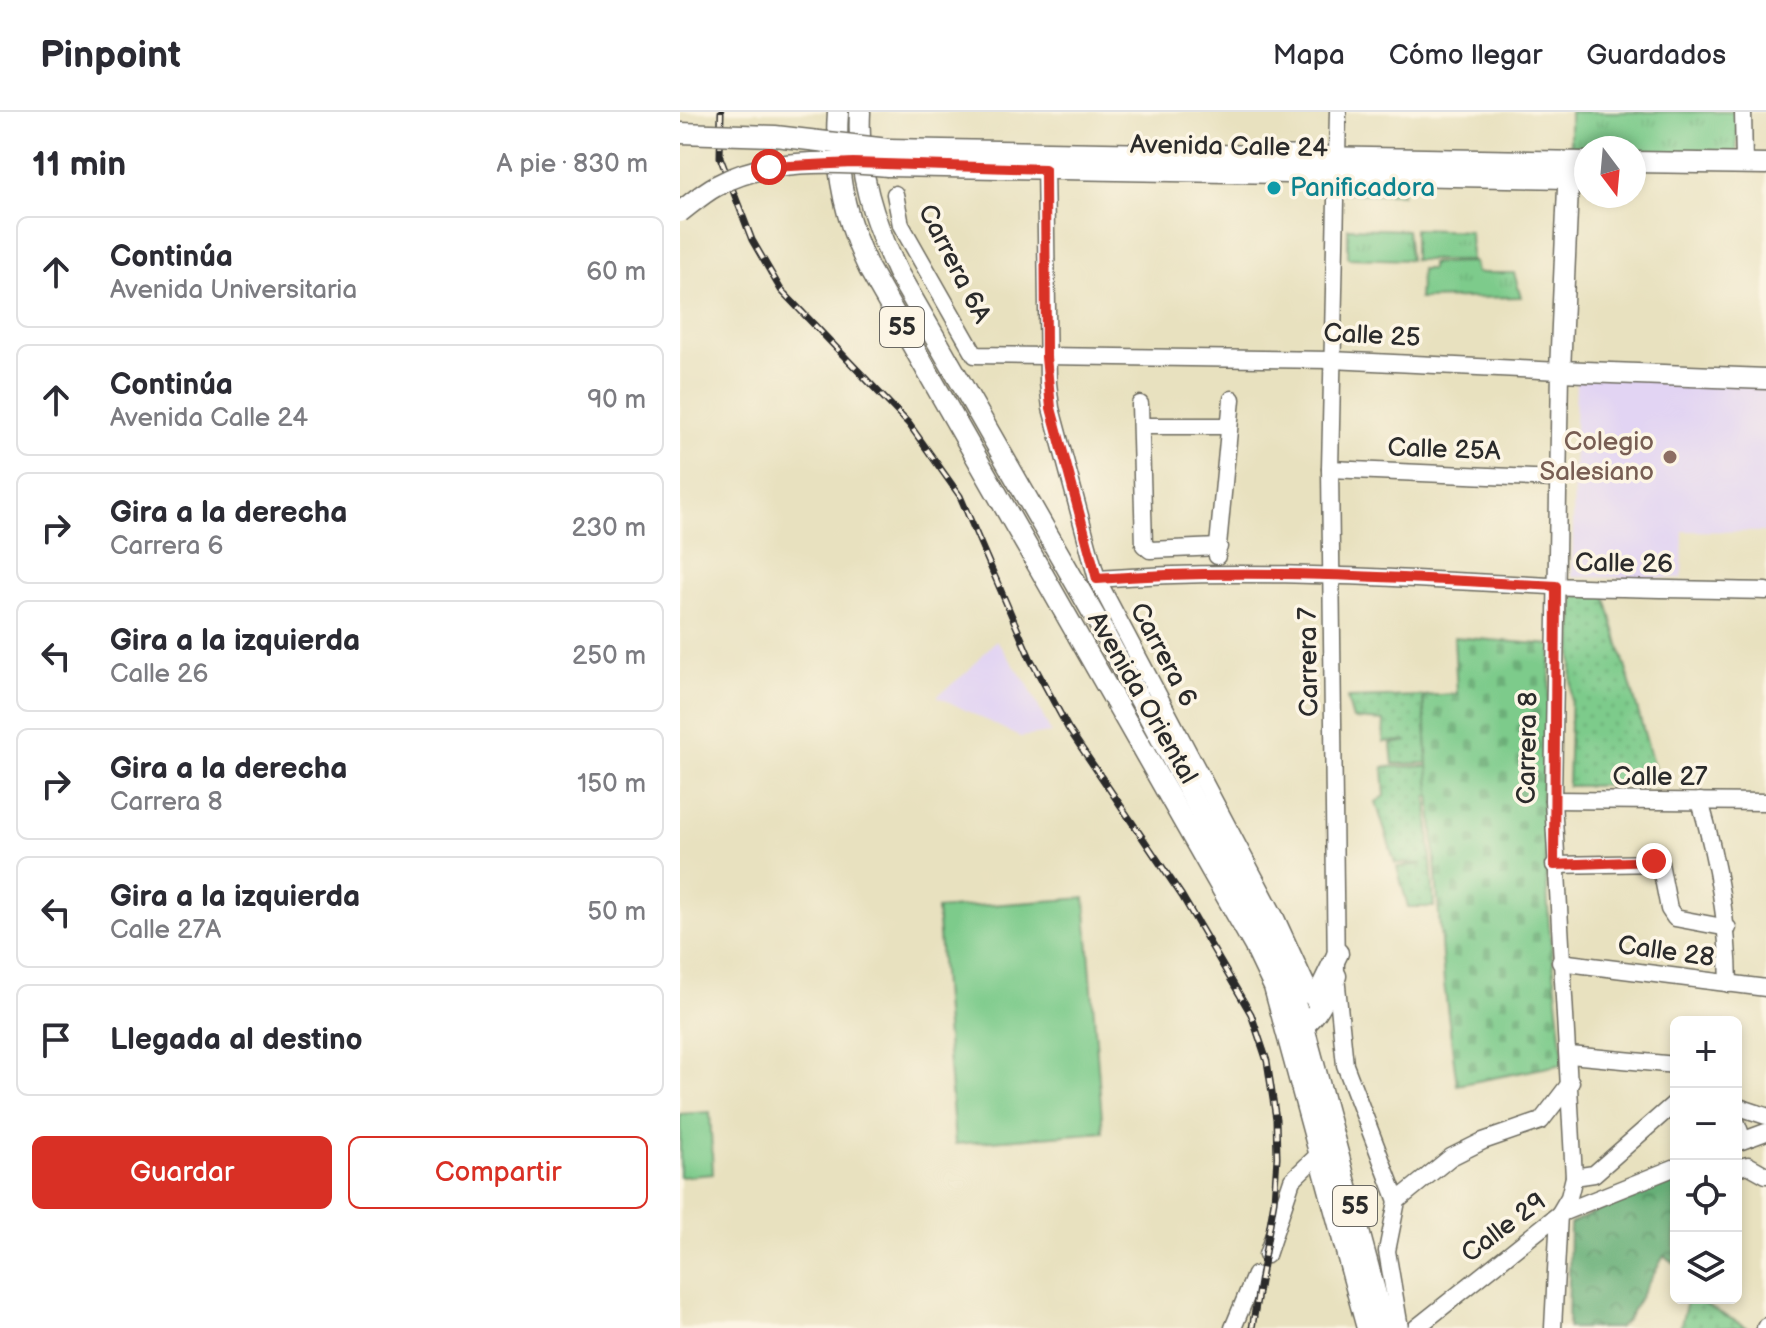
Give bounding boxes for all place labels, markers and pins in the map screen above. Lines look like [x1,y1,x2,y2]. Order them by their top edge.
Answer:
place label: Panificadora [1290,173,1435,204]
marker: Panificadora [1265,179,1283,197]
place label: Colegio Salesiano [1539,427,1654,488]
marker: Colegio Salesiano [1661,448,1679,466]

